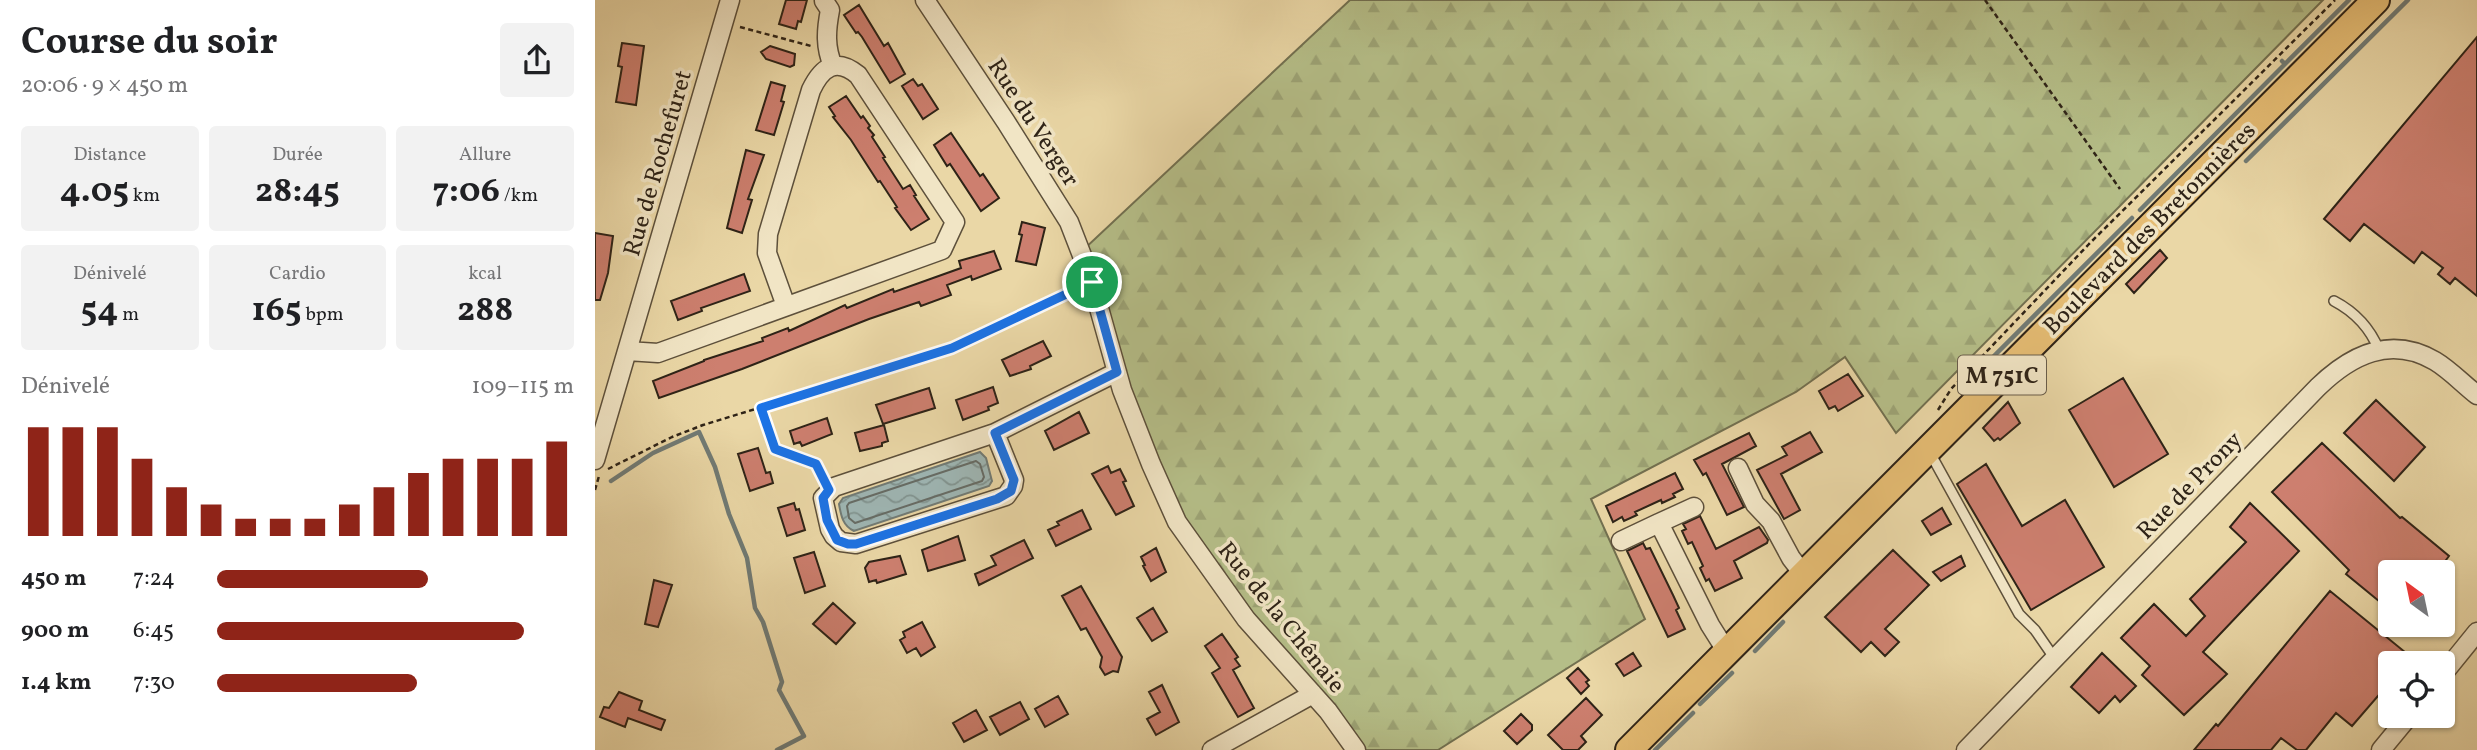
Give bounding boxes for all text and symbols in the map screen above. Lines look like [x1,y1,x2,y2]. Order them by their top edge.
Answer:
text: Course du soir [21,17,277,70]
button: share [500,23,574,97]
street label: Rue du Verger [978,52,1087,194]
street label: Rue de Rochefuret [616,67,702,260]
text: 20:06 · 9 × 450 m [21,70,188,102]
street label: Boulevard des Bretonnières [2036,115,2265,344]
text: Distance [73,142,146,168]
text: Durée [272,142,323,168]
text: Allure [459,142,511,168]
text: 4.05 [60,168,129,216]
text: 28:45 [255,168,340,216]
text: 7:06 [432,168,500,216]
text: km [129,183,160,209]
text: /km [500,183,538,209]
pin [1062,252,1122,312]
text: Dénivelé [73,261,147,287]
text: Cardio [269,261,326,287]
text: kcal [468,261,502,287]
icon: arrive [1073,263,1111,301]
text: 54 [80,287,119,335]
text: 165 [251,287,302,335]
text: 288 [457,287,513,335]
text: m [119,302,139,328]
text: bpm [302,302,344,328]
road number: M 751C [1958,356,2046,394]
text: Dénivelé [21,371,110,403]
text: 109–115 m [472,371,574,403]
street label: Rue de Prony [2130,425,2251,548]
street label: Rue de la Chênaie [1209,535,1352,701]
north arrow [2378,560,2455,637]
map controls [2378,560,2455,728]
text: 450 m [21,563,86,595]
text: 7:24 [133,563,175,595]
text: 900 m [21,615,89,647]
text: 6:45 [133,615,174,647]
button: locate [2378,651,2455,728]
text: 1.4 km [21,667,92,699]
text: 7:30 [133,667,175,699]

